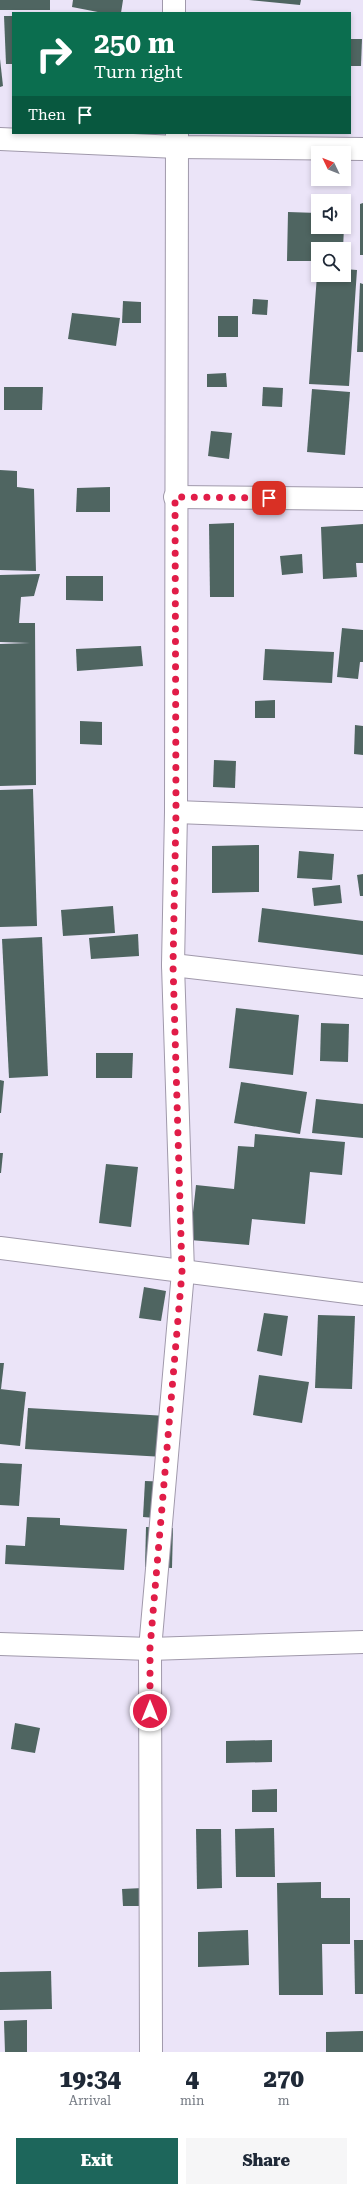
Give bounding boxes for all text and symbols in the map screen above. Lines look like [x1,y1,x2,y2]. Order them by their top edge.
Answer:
text: 250 m [94,27,175,60]
icon: right [28,28,80,80]
text: Turn right [94,61,182,82]
icon: arrive [74,104,96,126]
text: Then [28,106,66,124]
north arrow [311,146,351,186]
map controls [311,146,351,282]
button: sound [311,194,351,234]
button: search [311,242,351,282]
pin [252,481,286,515]
icon: arrive [258,487,280,509]
position arrow [129,1690,171,1732]
text: 19:34 [59,2065,121,2093]
text: 4 [185,2065,199,2093]
text: 270 [264,2065,304,2093]
text: Arrival [69,2093,111,2108]
text: min [180,2093,204,2108]
text: m [278,2093,290,2108]
button: Exit [16,2138,178,2184]
button: Share [186,2138,347,2184]

